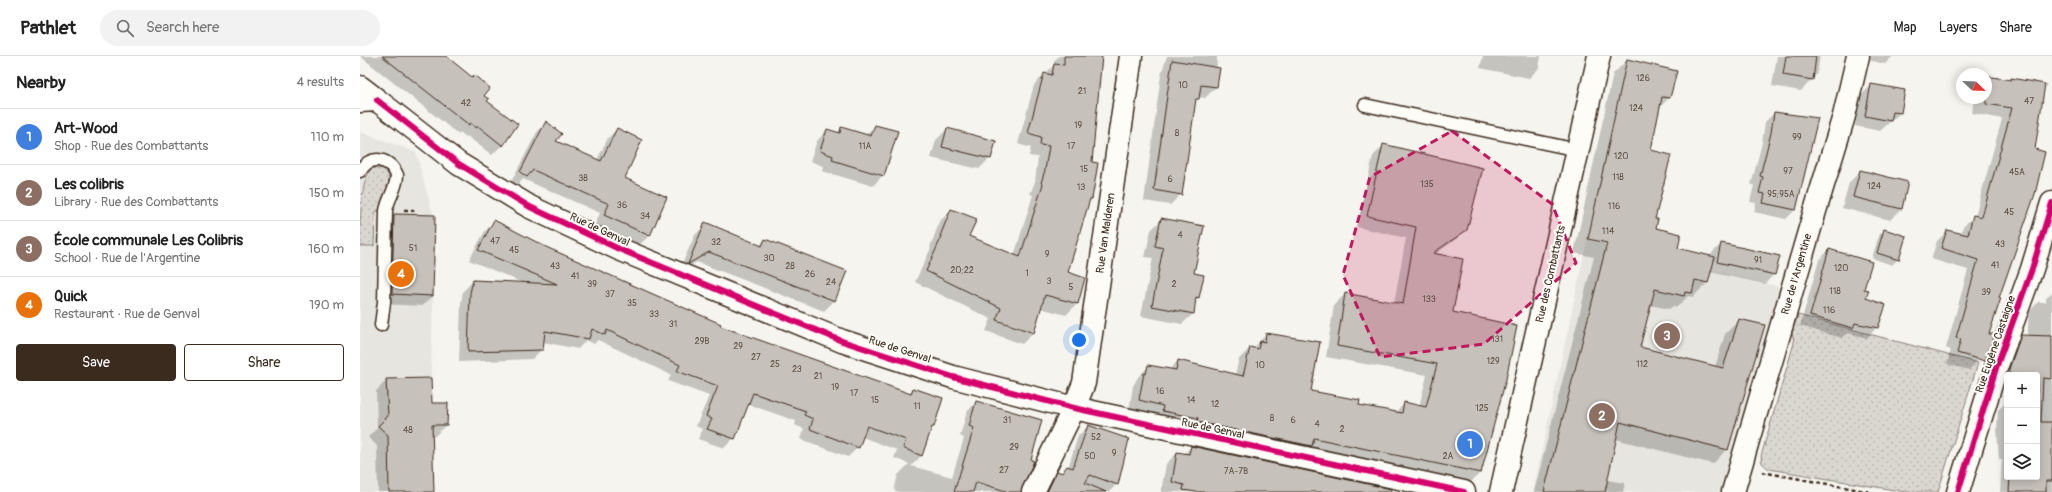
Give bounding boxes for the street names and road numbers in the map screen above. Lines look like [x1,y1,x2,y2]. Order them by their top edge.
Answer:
street label: Rue Van Malderen [1093,192,1118,274]
street label: Rue de Genval [568,210,632,249]
street label: Rue des Combattants [1533,224,1568,324]
street label: Rue de l'Argentine [1779,232,1814,316]
street label: Rue Eugène Castaigne [1973,293,2018,394]
street label: Rue de Genval [867,333,932,366]
street label: Rue de Genval [1180,415,1246,442]

